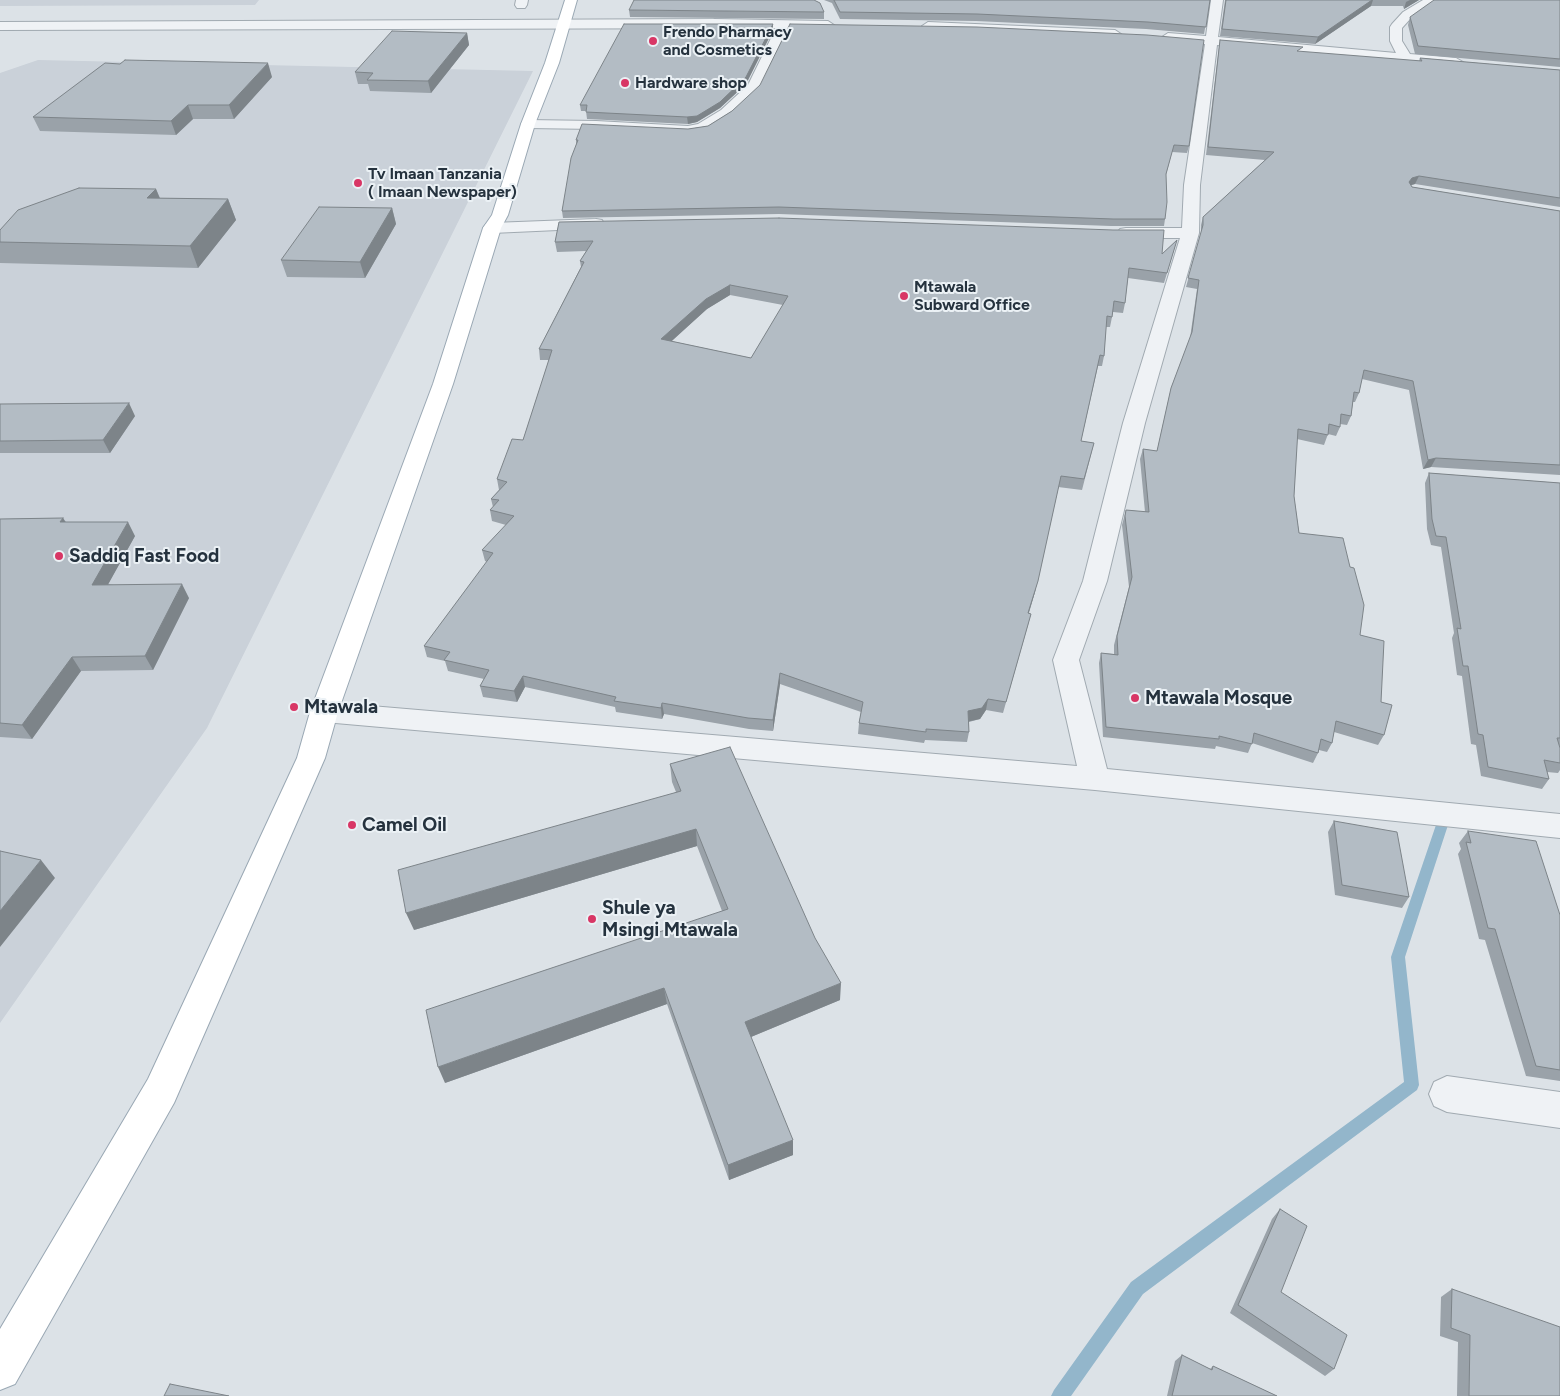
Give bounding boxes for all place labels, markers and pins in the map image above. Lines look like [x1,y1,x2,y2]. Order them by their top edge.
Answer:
place label: Frendo Pharmacy and Cosmetics [663,22,792,60]
marker: Frendo Pharmacy and Cosmetics [647,35,659,47]
place label: Hardware shop [635,73,747,93]
marker: Hardware shop [619,77,631,89]
place label: Tv Imaan Tanzania ( Imaan Newspaper) [368,164,517,202]
marker: Tv Imaan Tanzania ( Imaan Newspaper) [352,177,364,189]
place label: Mtawala Subward Office [914,277,1030,315]
marker: Mtawala Subward Office [898,290,910,302]
place label: Saddiq Fast Food [69,545,219,567]
marker: Saddiq Fast Food [53,550,65,562]
place label: Mtawala Mosque [1145,687,1292,709]
marker: Mtawala Mosque [1129,692,1141,704]
place label: Mtawala [304,696,378,718]
marker: Mtawala [288,701,300,713]
place label: Camel Oil [362,814,447,836]
marker: Camel Oil [346,819,358,831]
place label: Shule ya Msingi Mtawala [602,897,738,941]
marker: Shule ya Msingi Mtawala [586,913,598,925]

